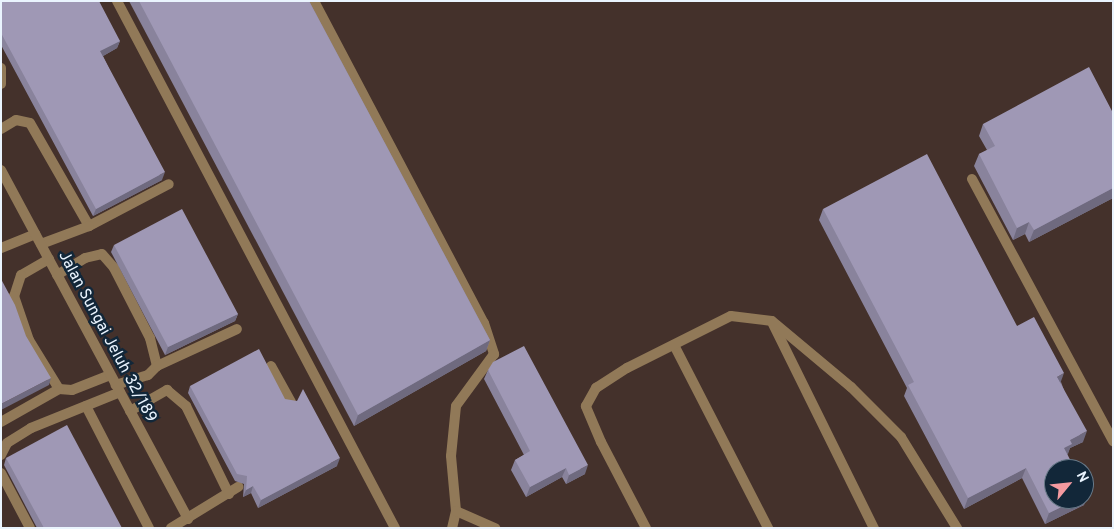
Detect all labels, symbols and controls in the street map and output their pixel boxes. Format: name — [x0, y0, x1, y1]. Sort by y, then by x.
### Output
street label: Jalan Sungai Jeluh 32/189 — [54, 248, 160, 426]
north arrow — [1044, 459, 1094, 509]
text: N — [1072, 469, 1092, 486]

